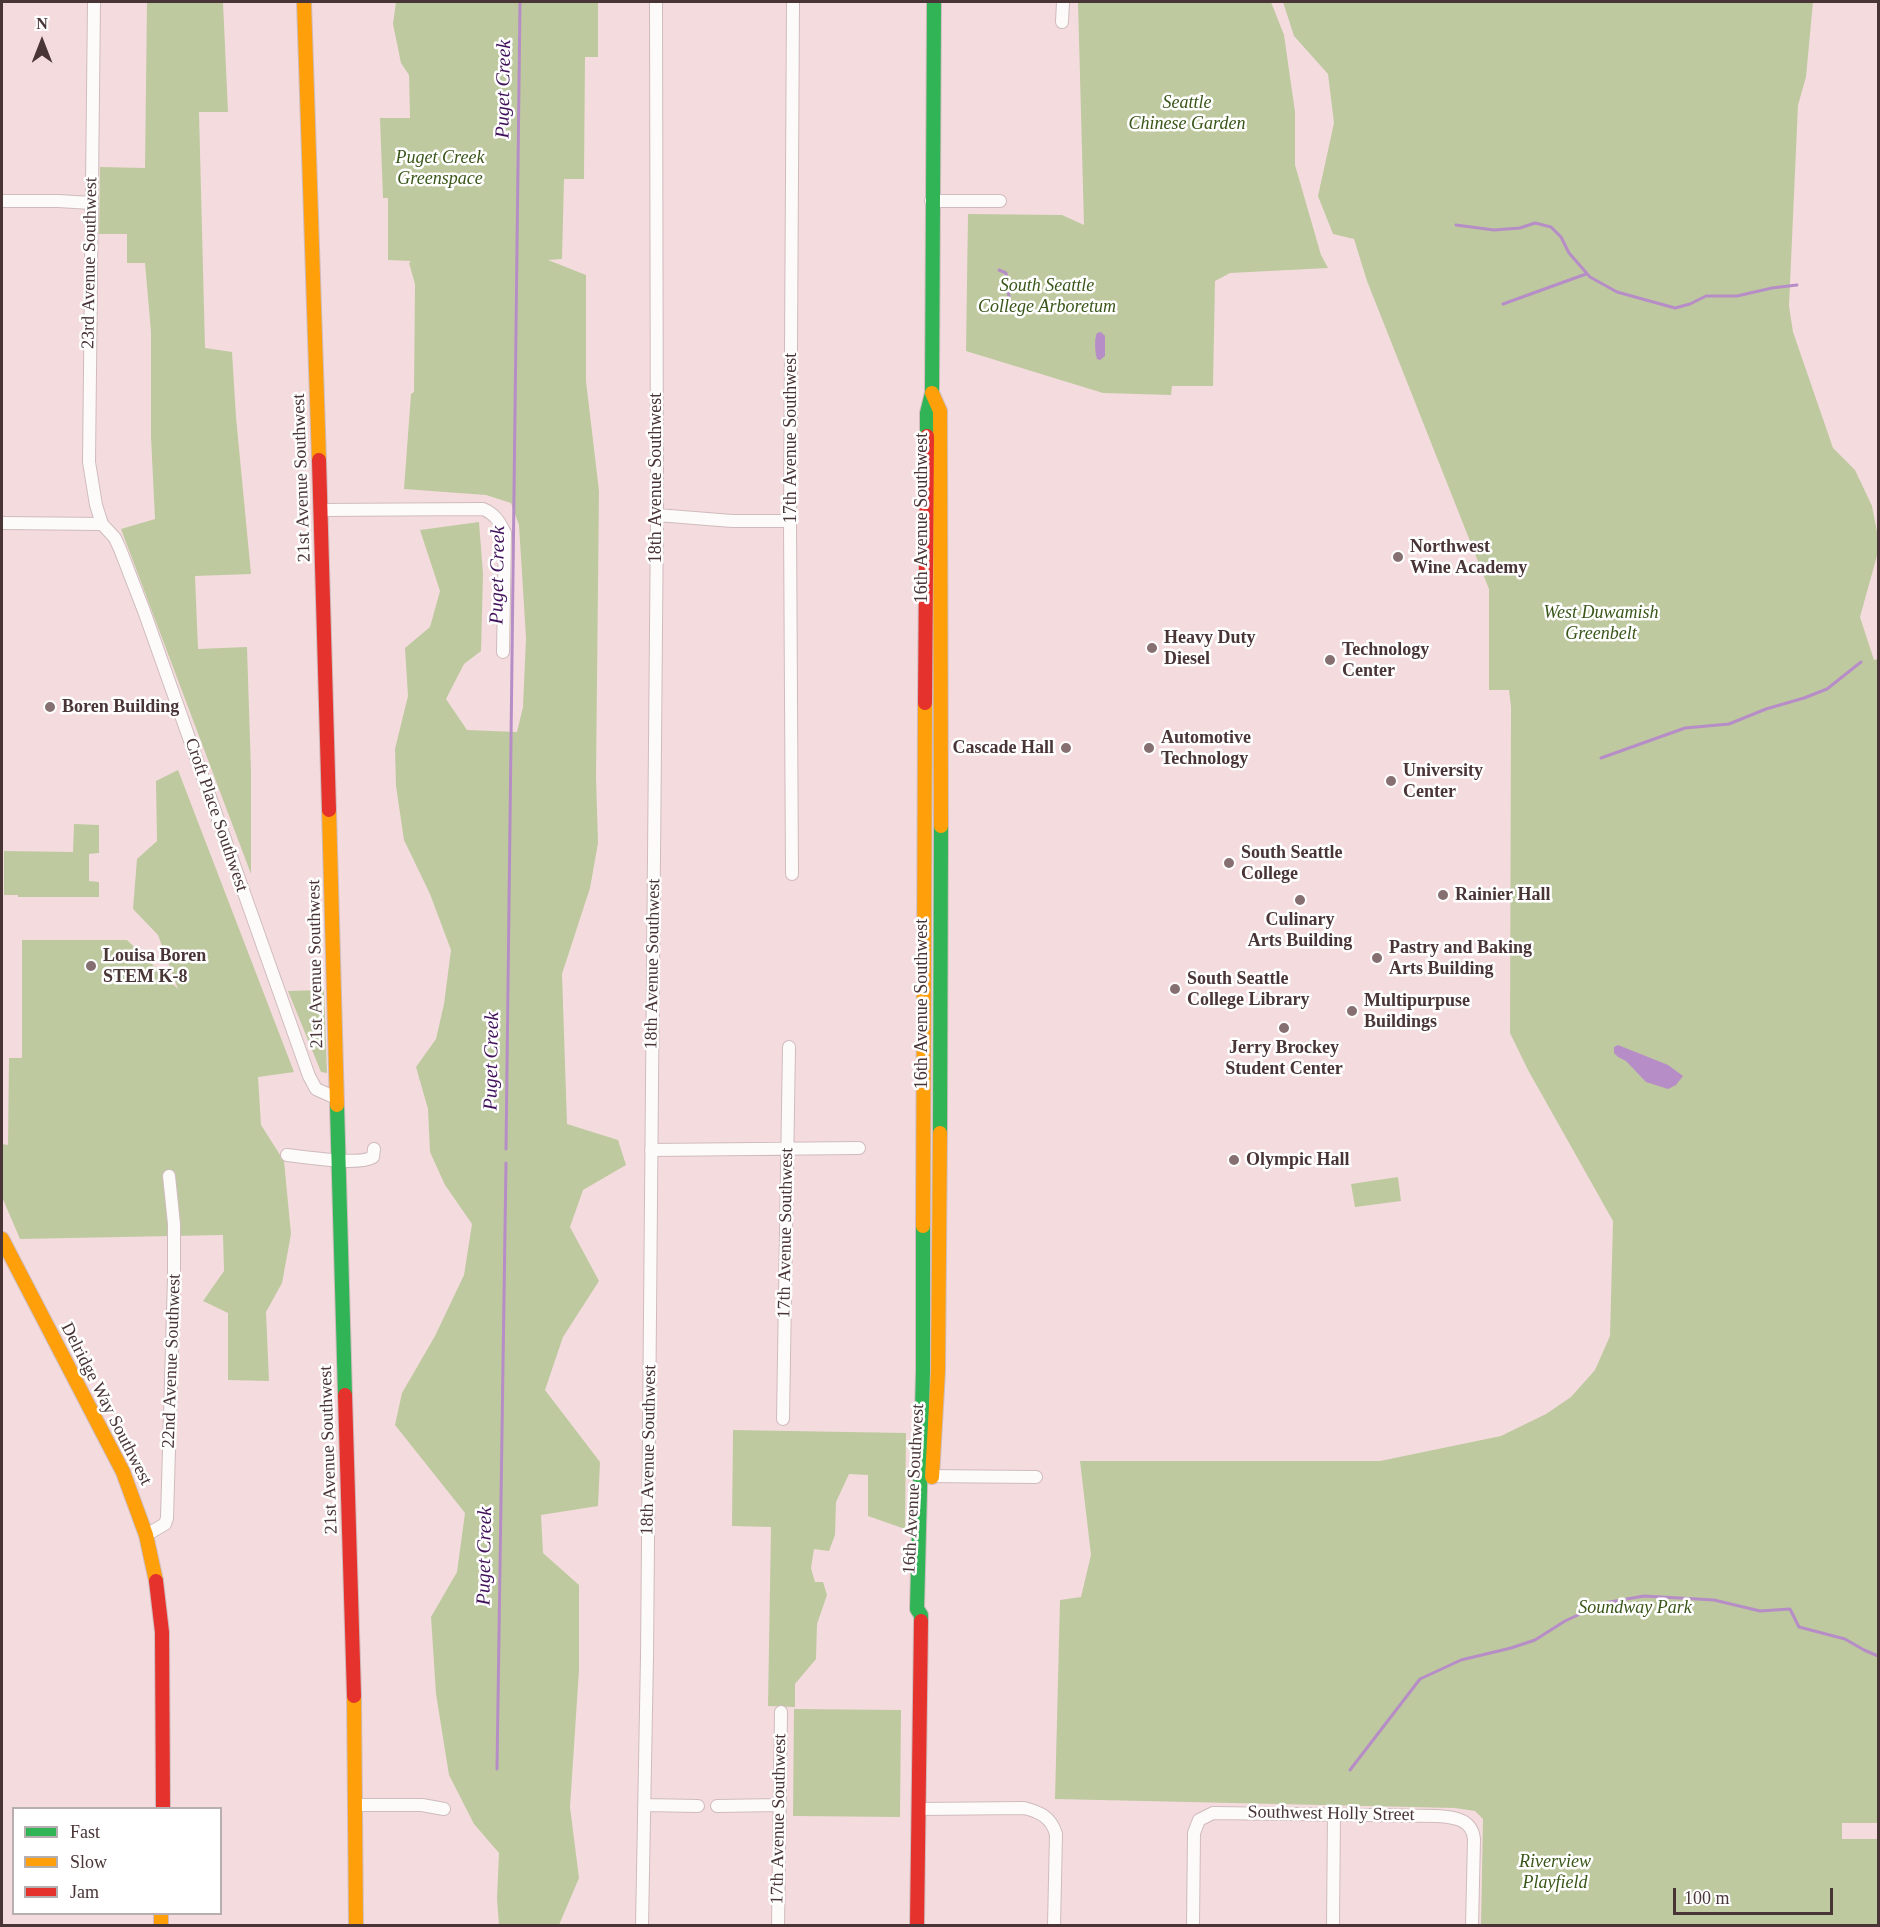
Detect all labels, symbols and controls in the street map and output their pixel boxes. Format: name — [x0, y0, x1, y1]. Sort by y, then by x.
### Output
north arrow — [12, 12, 72, 72]
text: N — [36, 15, 48, 32]
water label: Puget Creek — [491, 39, 517, 139]
park label: Seattle Chinese Garden — [1129, 92, 1245, 134]
park label: Puget Creek Greenspace — [396, 147, 484, 190]
street label: 23rd Avenue Southwest — [78, 177, 102, 349]
park label: South Seattle College Arboretum — [978, 275, 1116, 318]
street label: 17th Avenue Southwest — [780, 353, 802, 523]
street label: 21st Avenue Southwest — [288, 393, 316, 563]
street label: 18th Avenue Southwest — [645, 393, 667, 563]
street label: 16th Avenue Southwest — [911, 433, 933, 603]
water label: Puget Creek — [485, 525, 511, 625]
place label: Northwest Wine Academy — [1410, 536, 1527, 578]
marker: Northwest Wine Academy — [1391, 550, 1405, 564]
park label: West Duwamish Greenbelt — [1544, 602, 1658, 644]
place label: Heavy Duty Diesel — [1164, 627, 1255, 670]
place label: Technology Center — [1342, 639, 1429, 682]
marker: Heavy Duty Diesel — [1145, 641, 1159, 655]
marker: Technology Center — [1323, 653, 1337, 667]
place label: Boren Building — [62, 696, 179, 718]
marker: Boren Building — [43, 700, 57, 714]
place label: Automotive Technology — [1161, 727, 1251, 770]
street label: Croft Place Southwest — [180, 735, 252, 895]
place label: Cascade Hall — [953, 737, 1054, 759]
marker: Cascade Hall — [1059, 741, 1073, 755]
marker: Automotive Technology — [1142, 741, 1156, 755]
place label: University Center — [1403, 760, 1483, 802]
marker: University Center — [1384, 774, 1398, 788]
place label: South Seattle College — [1241, 842, 1343, 884]
marker: South Seattle College — [1222, 856, 1236, 870]
street label: 21st Avenue Southwest — [304, 879, 328, 1049]
street label: 18th Avenue Southwest — [641, 879, 665, 1049]
place label: Rainier Hall — [1455, 884, 1550, 906]
marker: Rainier Hall — [1436, 888, 1450, 902]
marker: Culinary Arts Building — [1293, 893, 1307, 907]
place label: Culinary Arts Building — [1248, 909, 1352, 952]
street label: 16th Avenue Southwest — [911, 919, 933, 1089]
place label: Pastry and Baking Arts Building — [1389, 937, 1532, 980]
place label: Louisa Boren STEM K-8 — [103, 945, 206, 988]
marker: Pastry and Baking Arts Building — [1370, 951, 1384, 965]
marker: Louisa Boren STEM K-8 — [84, 959, 98, 973]
place label: South Seattle College Library — [1187, 968, 1309, 1010]
marker: South Seattle College Library — [1168, 982, 1182, 996]
place label: Multipurpuse Buildings — [1364, 990, 1470, 1032]
marker: Multipurpuse Buildings — [1345, 1004, 1359, 1018]
water label: Puget Creek — [479, 1011, 505, 1111]
marker: Jerry Brockey Student Center — [1277, 1021, 1291, 1035]
place label: Jerry Brockey Student Center — [1225, 1037, 1343, 1080]
street label: 17th Avenue Southwest — [774, 1148, 798, 1318]
place label: Olympic Hall — [1246, 1149, 1350, 1171]
marker: Olympic Hall — [1227, 1153, 1241, 1167]
street label: 22nd Avenue Southwest — [158, 1273, 186, 1449]
street label: Delridge Way Southwest — [56, 1319, 156, 1489]
street label: 21st Avenue Southwest — [315, 1365, 343, 1535]
street label: 18th Avenue Southwest — [637, 1365, 661, 1535]
street label: 16th Avenue Southwest — [899, 1403, 929, 1575]
water label: Puget Creek — [472, 1506, 498, 1606]
park label: Soundway Park — [1578, 1597, 1692, 1619]
street label: 17th Avenue Southwest — [767, 1734, 791, 1904]
street label: Southwest Holly Street — [1247, 1802, 1415, 1826]
legend — [12, 1807, 222, 1915]
text: Fast — [70, 1822, 100, 1842]
park label: Riverview Playfield — [1519, 1851, 1591, 1894]
text: Slow — [70, 1852, 107, 1872]
scale bar — [1676, 1876, 1836, 1914]
text: Jam — [70, 1882, 99, 1902]
text: 100 m — [1684, 1888, 1730, 1908]

